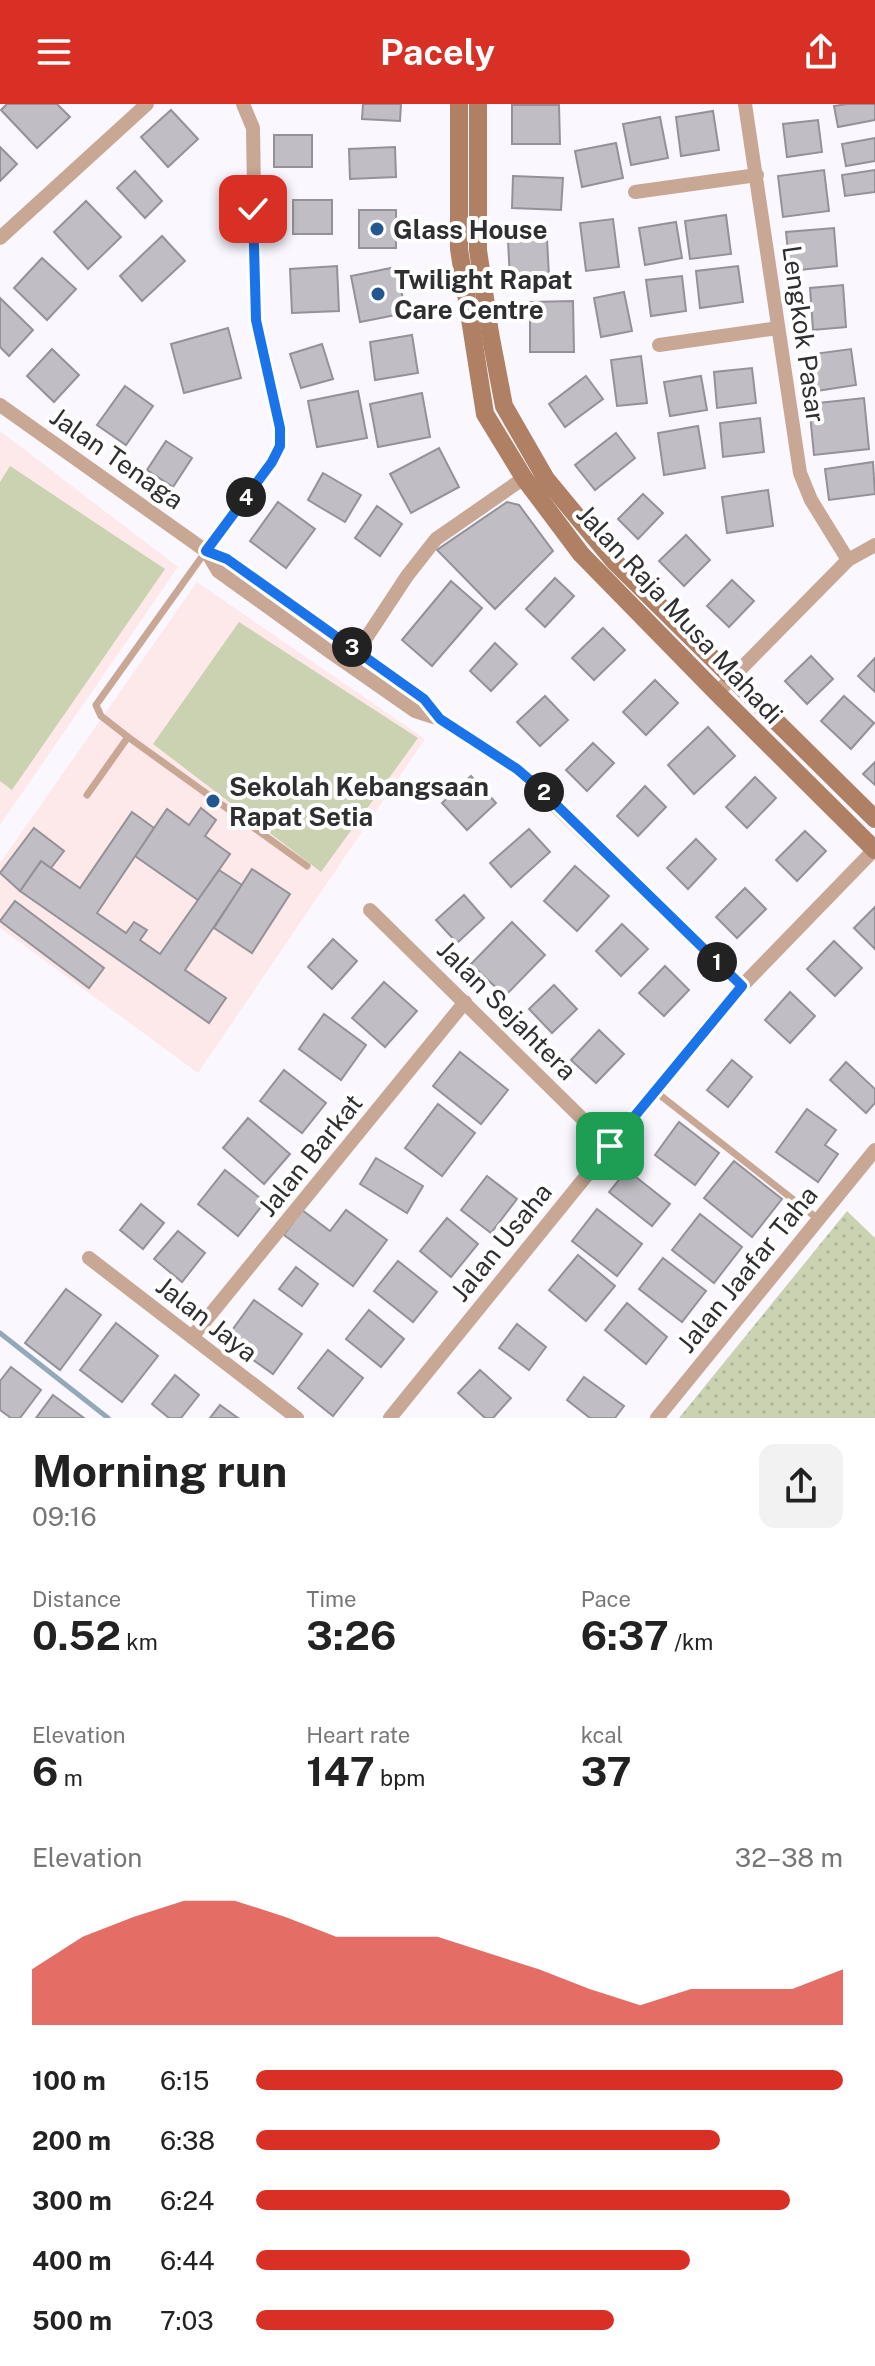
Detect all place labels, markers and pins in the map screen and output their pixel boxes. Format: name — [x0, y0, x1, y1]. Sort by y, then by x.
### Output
pin — [219, 175, 287, 243]
place label: Glass House — [393, 214, 547, 245]
marker: Glass House — [368, 220, 386, 238]
place label: Twilight Rapat Care Centre — [394, 264, 573, 325]
marker: Twilight Rapat Care Centre — [369, 285, 387, 303]
pin: 4 — [226, 477, 266, 517]
pin: 3 — [332, 627, 372, 667]
place label: Sekolah Kebangsaan Rapat Setia — [229, 771, 489, 832]
pin: 2 — [524, 772, 564, 812]
marker: Sekolah Kebangsaan Rapat Setia — [204, 792, 222, 810]
pin: 1 — [697, 942, 737, 982]
pin — [576, 1112, 644, 1180]

